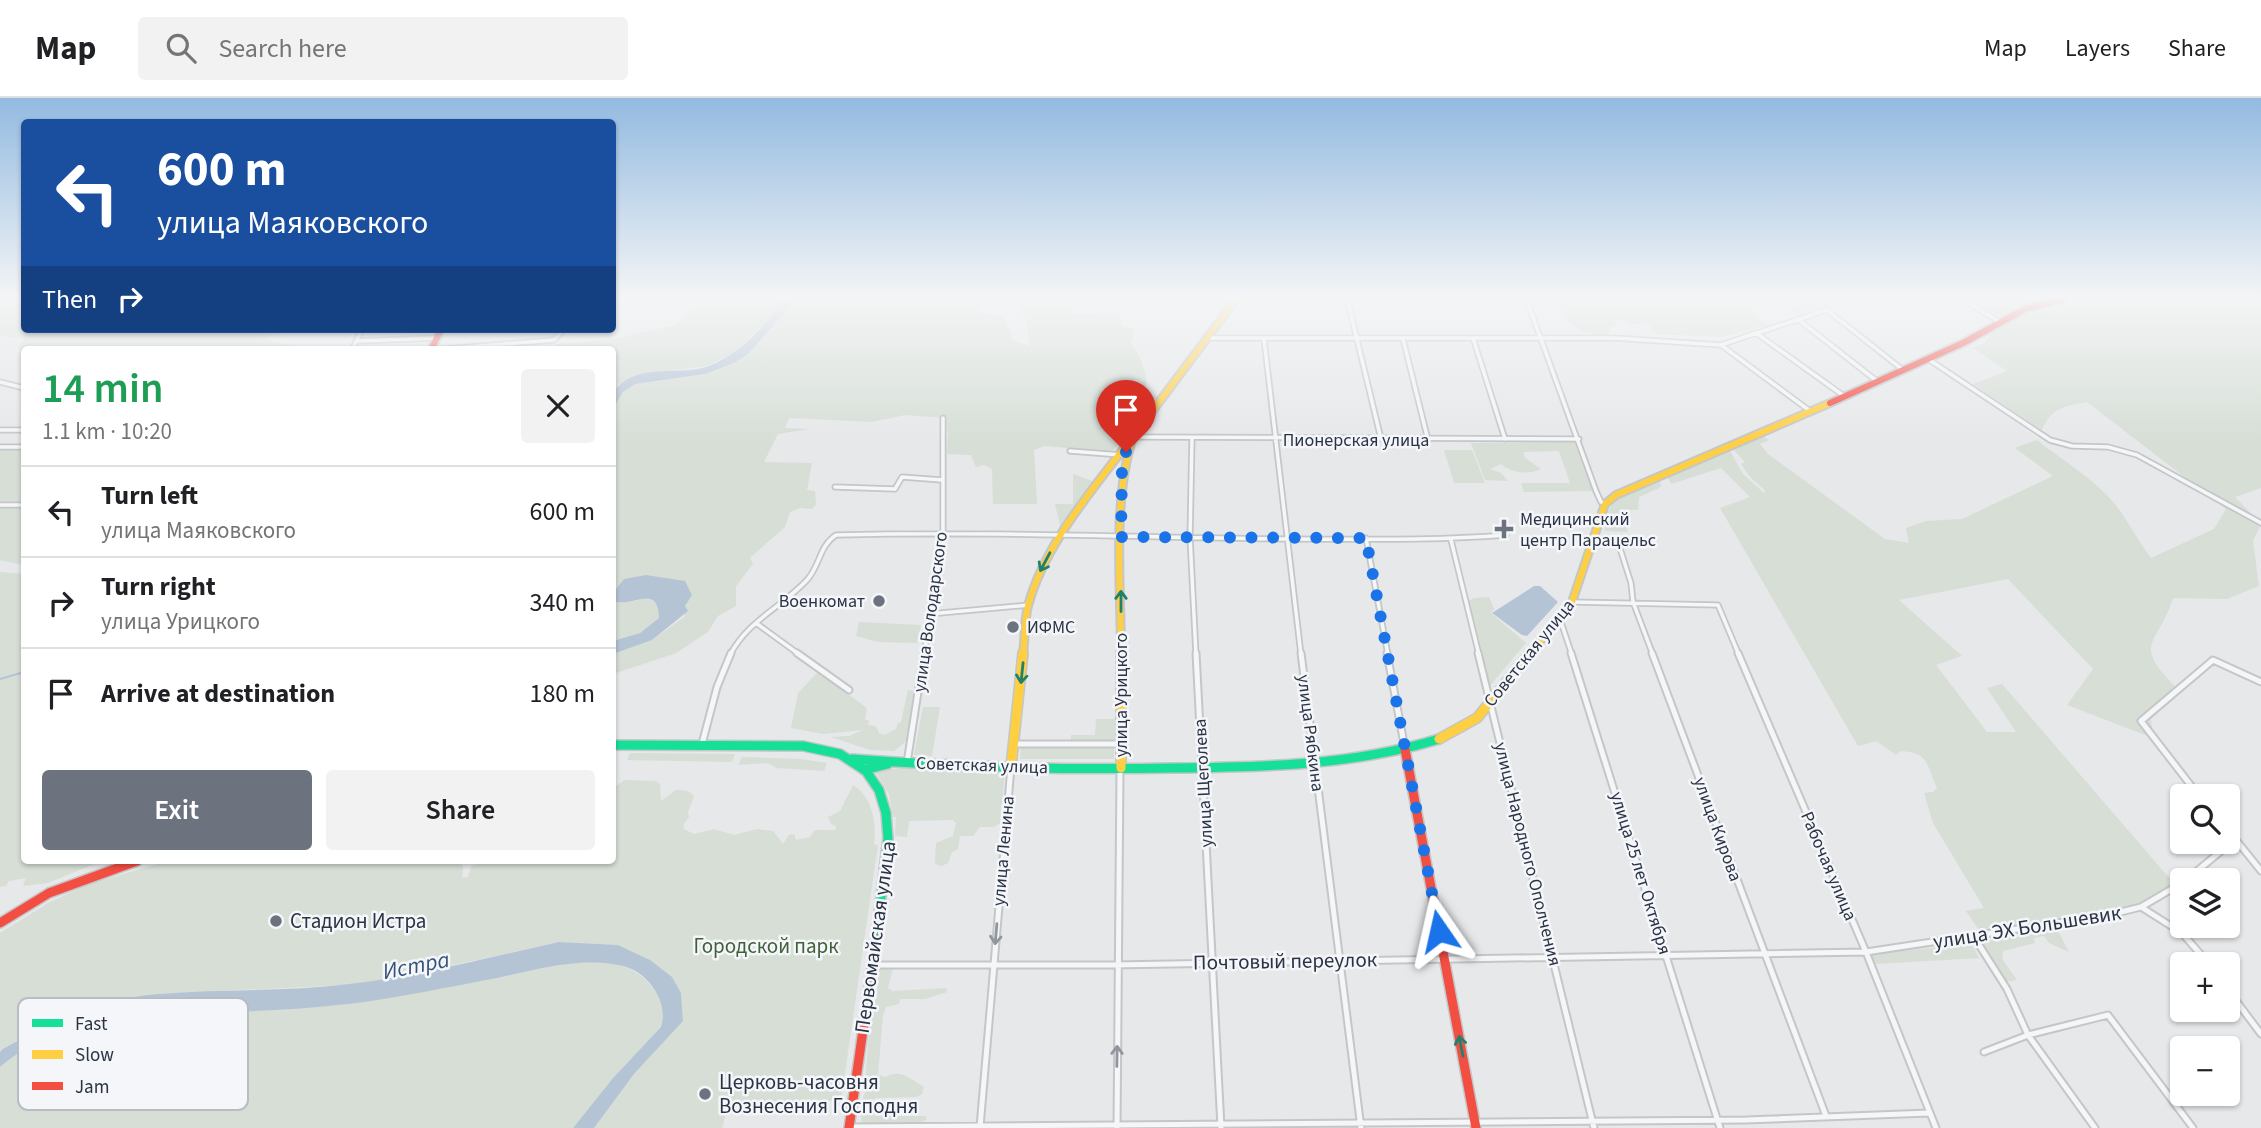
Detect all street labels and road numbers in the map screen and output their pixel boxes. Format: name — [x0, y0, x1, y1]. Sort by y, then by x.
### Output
street label: Пионерская улица — [1283, 428, 1429, 453]
street label: улица Володарского — [907, 530, 954, 694]
street label: Советская улица — [1478, 594, 1581, 712]
street label: улица Урицкого — [1109, 633, 1134, 757]
street label: улица Рябкина — [1291, 673, 1330, 793]
street label: улица Щеголева — [1188, 718, 1219, 848]
street label: улица Народного Ополчения — [1488, 740, 1567, 969]
street label: Советская улица — [916, 751, 1048, 780]
street label: улица Кирова — [1687, 774, 1748, 885]
street label: улица 25 лет Октября — [1604, 789, 1677, 958]
street label: улица Ленина — [986, 795, 1021, 907]
street label: Рабочая улица — [1794, 808, 1863, 925]
street label: Первомайская улица — [847, 839, 903, 1035]
street label: улица ЭХ Большевик — [1931, 897, 2124, 957]
street label: Почтовый переулок — [1193, 944, 1378, 978]

